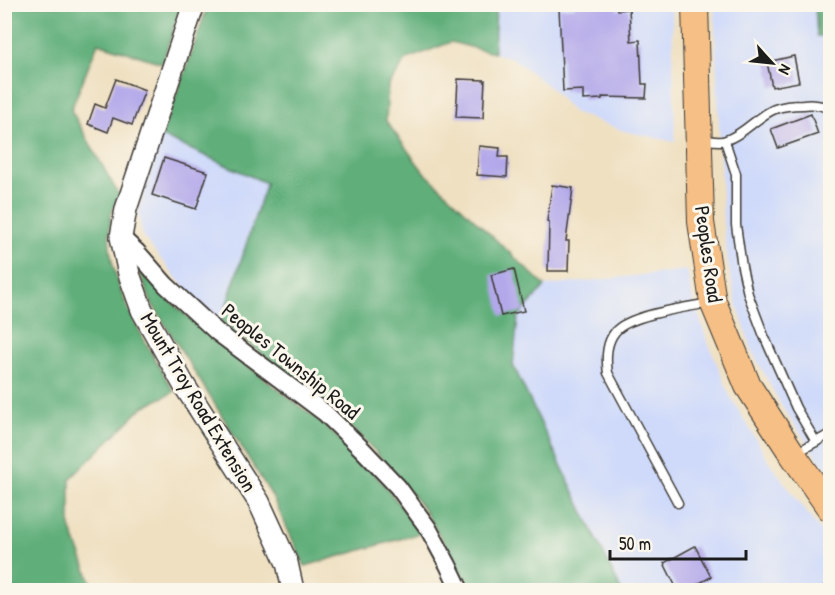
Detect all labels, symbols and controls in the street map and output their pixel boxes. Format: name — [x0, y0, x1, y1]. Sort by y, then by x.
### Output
north arrow — [742, 33, 802, 93]
text: N — [773, 61, 797, 79]
street label: Peoples Road — [688, 204, 730, 304]
street label: Peoples Township Road — [216, 296, 366, 426]
street label: Mount Troy Road Extension — [134, 307, 264, 497]
scale bar — [610, 523, 746, 561]
text: 50 m — [619, 531, 651, 556]

